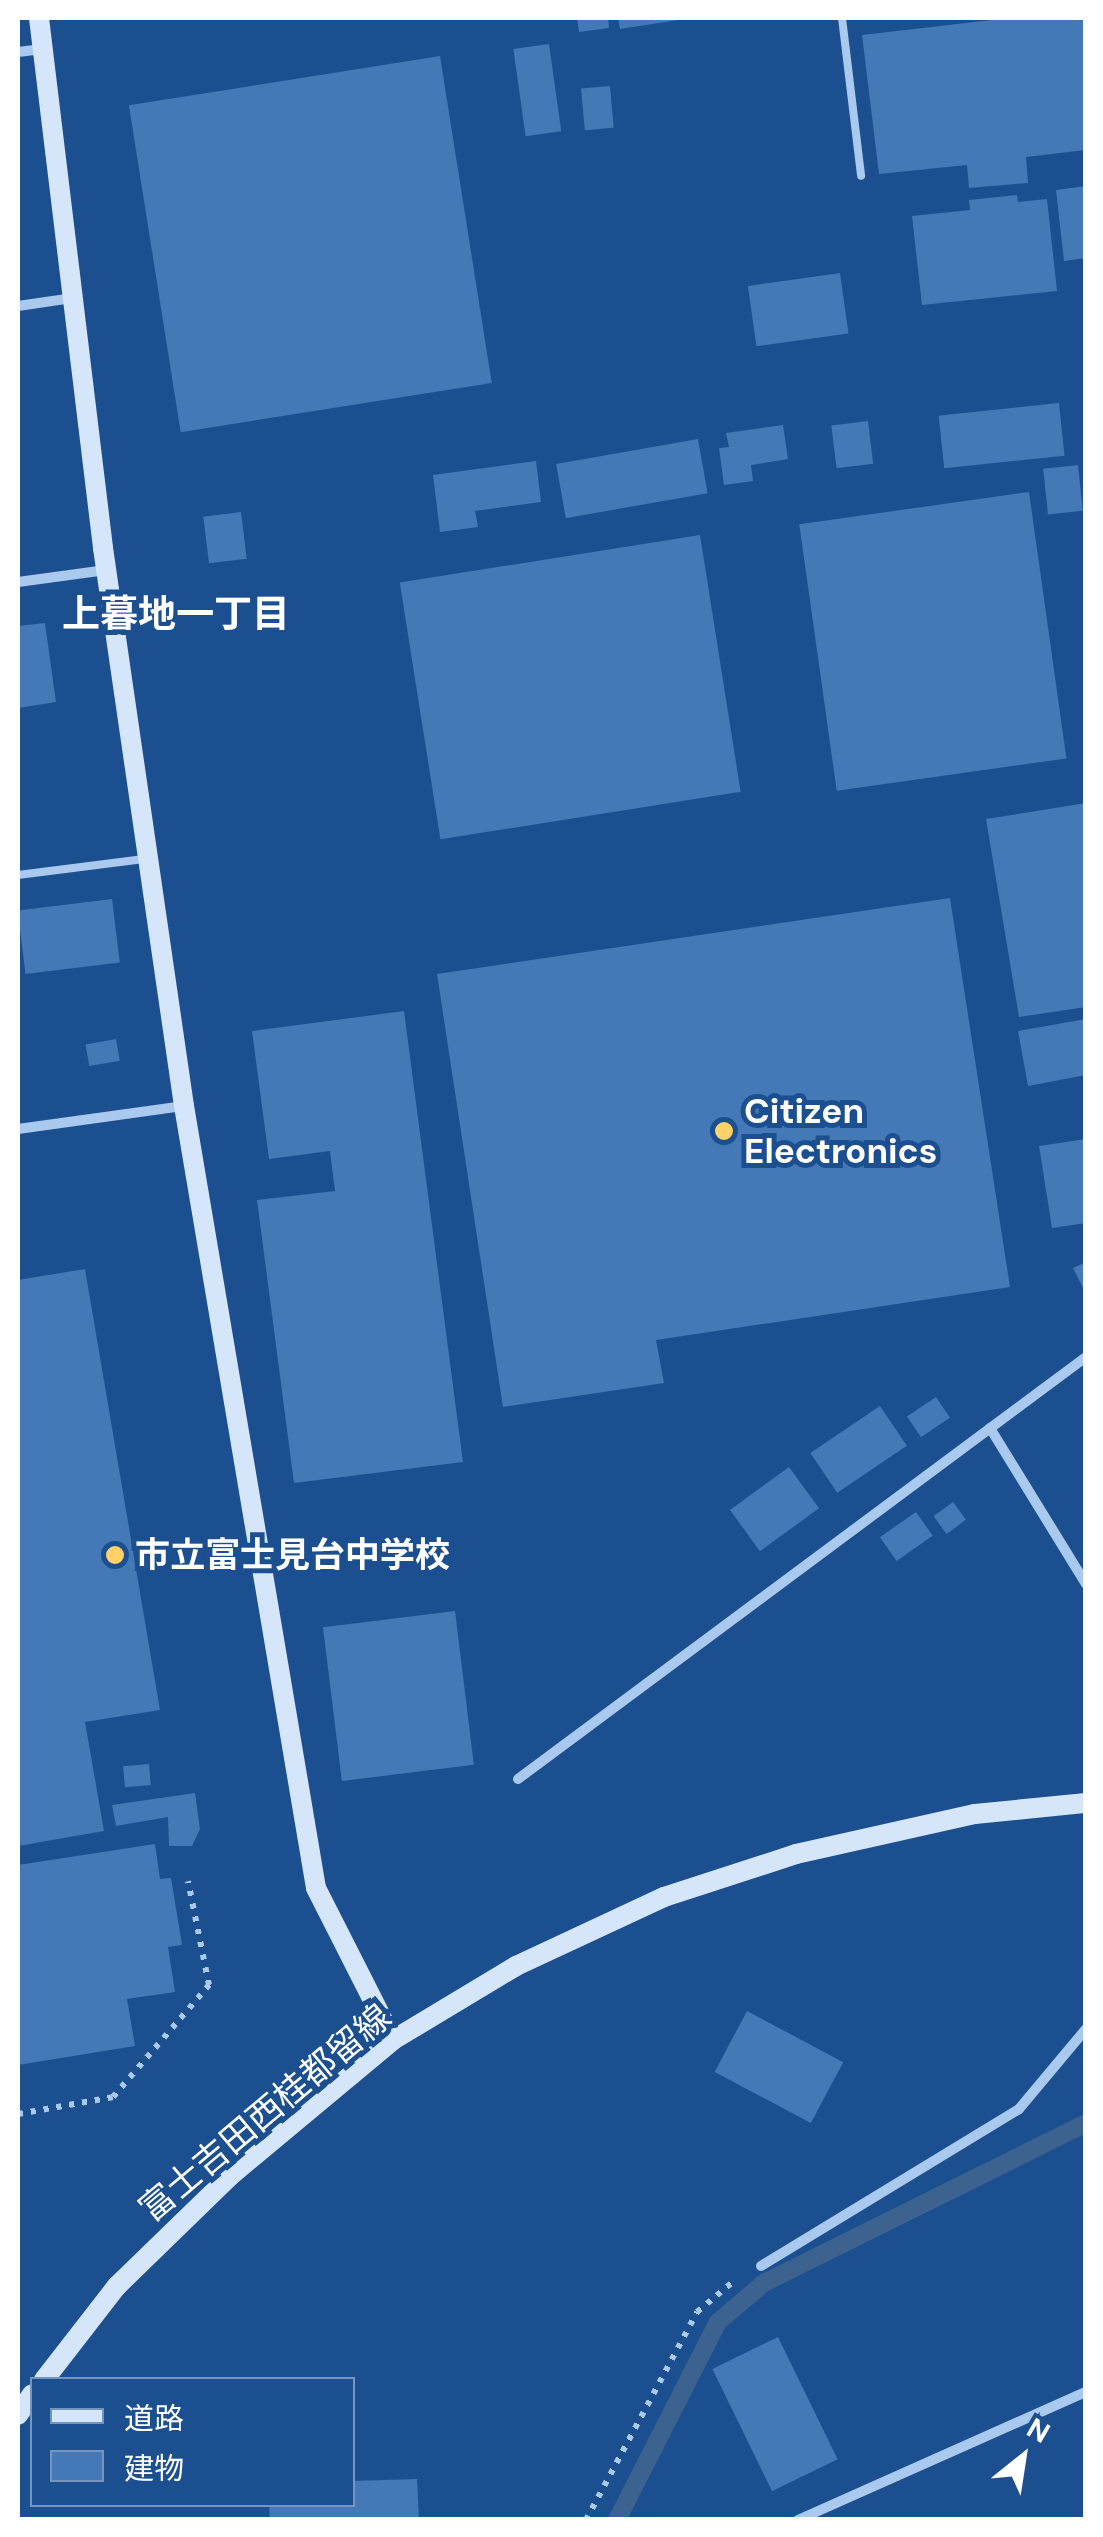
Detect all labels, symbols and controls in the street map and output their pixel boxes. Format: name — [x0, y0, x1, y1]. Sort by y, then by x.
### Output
district label: 上暮地一丁目 — [62, 592, 290, 638]
place label: Citizen Electronics — [744, 1090, 937, 1172]
marker: Citizen Electronics — [713, 1120, 735, 1142]
place label: 市立富士見台中学校 — [135, 1534, 450, 1576]
marker: 市立富士見台中学校 — [104, 1544, 126, 1566]
street label: 富士吉田西桂都留線 — [131, 1996, 399, 2230]
legend — [30, 2377, 355, 2507]
text: 道路 — [124, 2399, 184, 2438]
north arrow — [973, 2407, 1073, 2507]
text: N — [1020, 2409, 1056, 2452]
text: 建物 — [124, 2449, 184, 2488]

